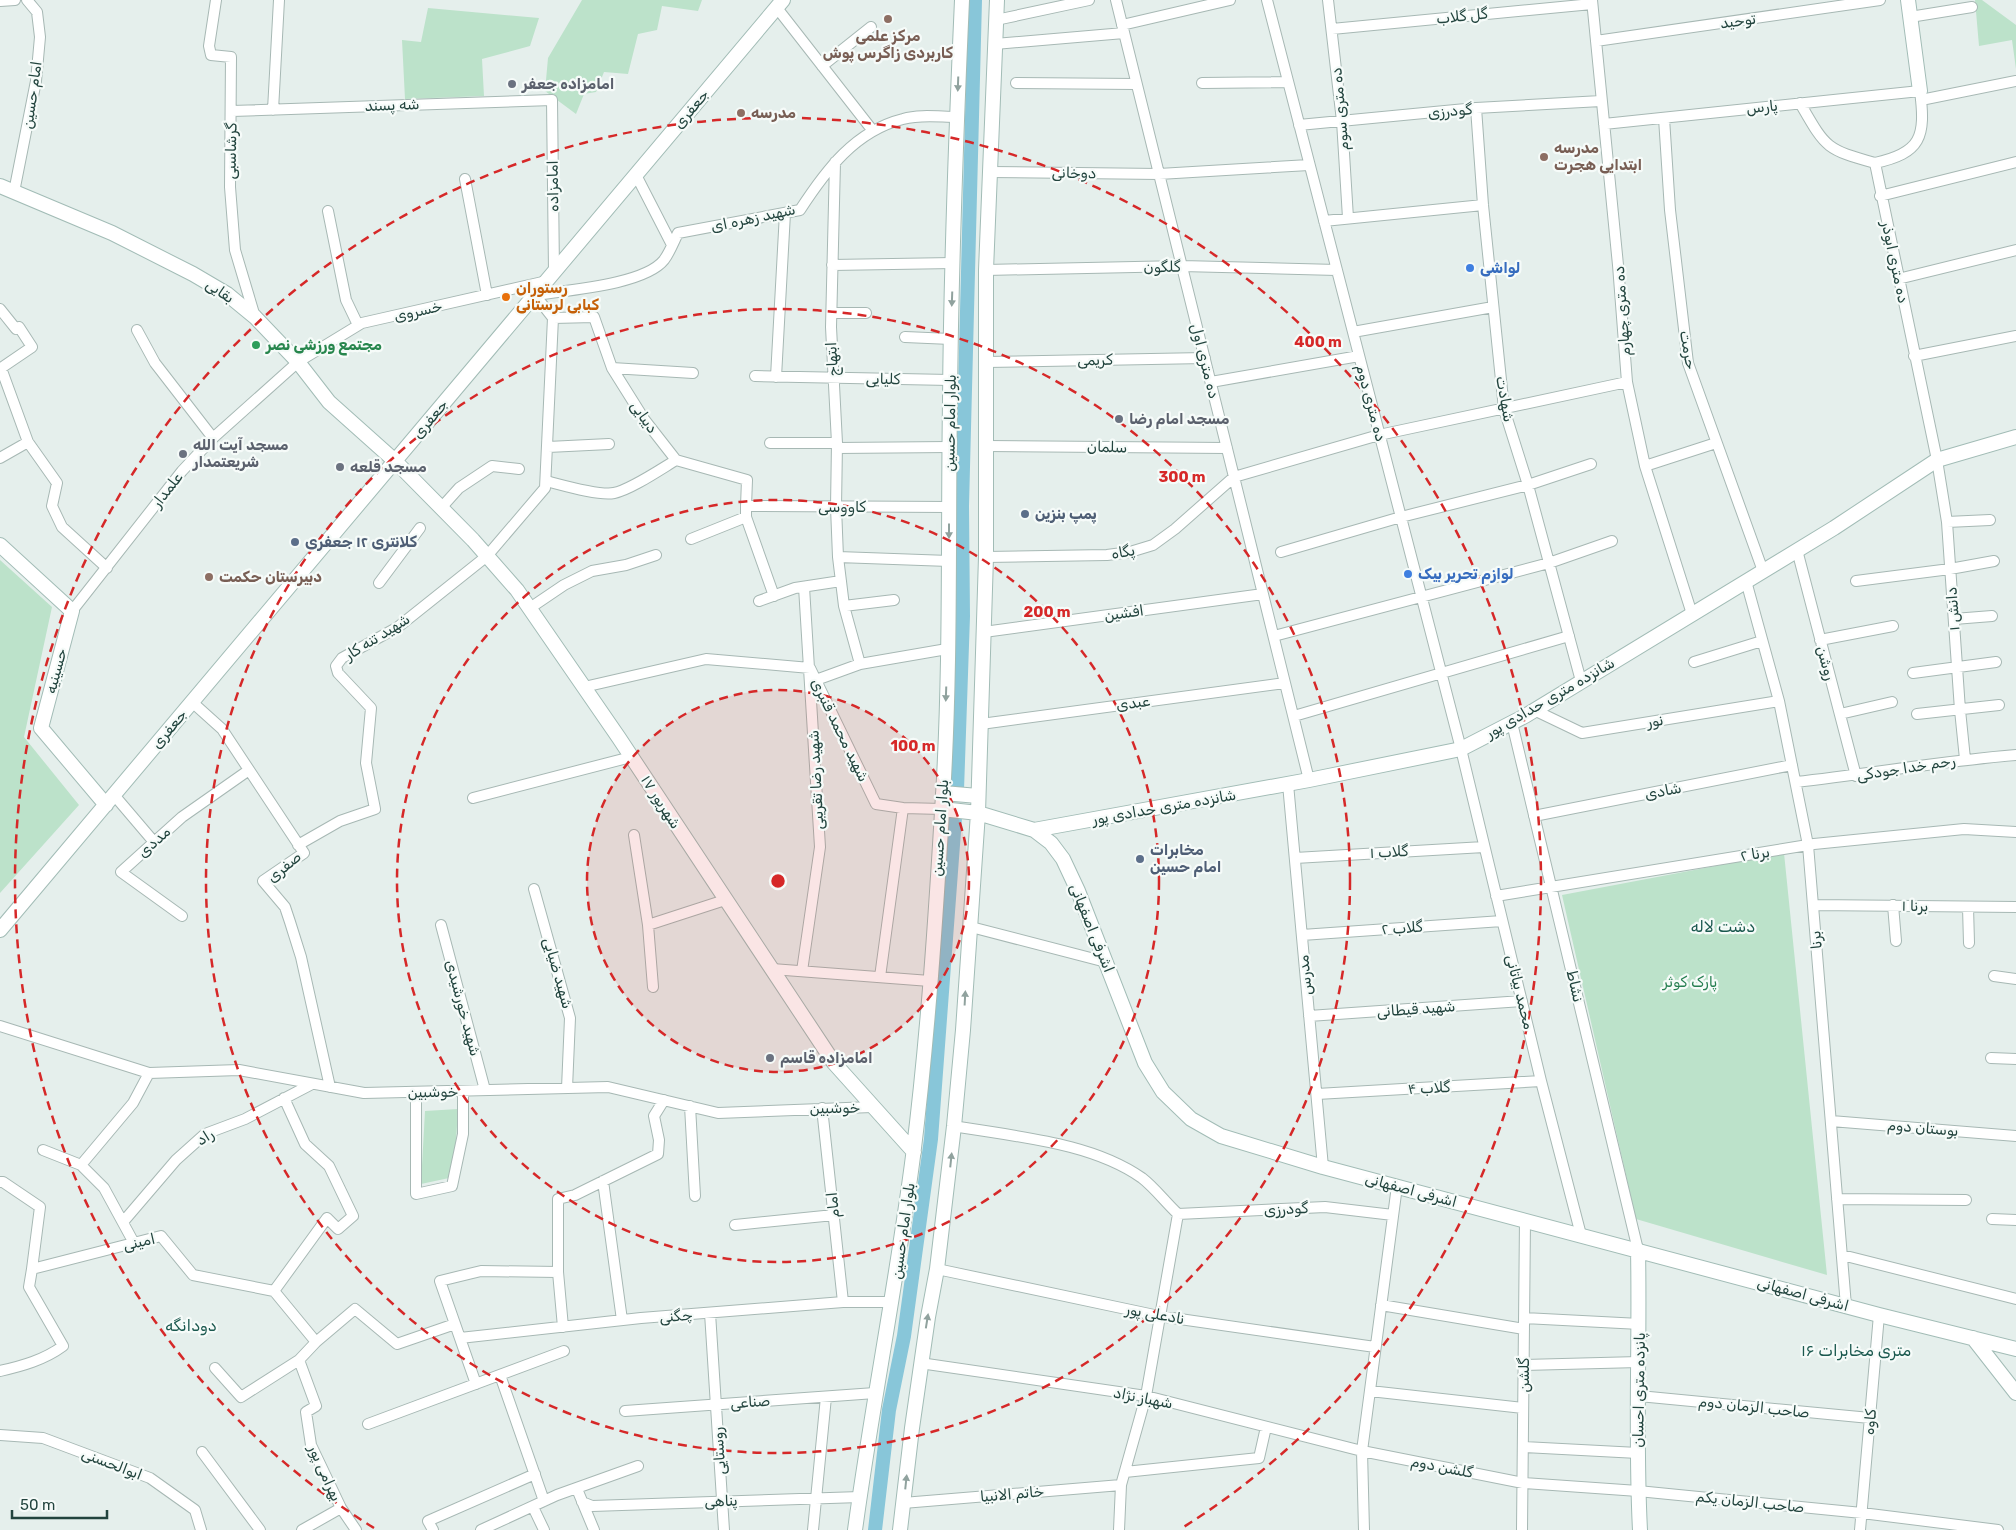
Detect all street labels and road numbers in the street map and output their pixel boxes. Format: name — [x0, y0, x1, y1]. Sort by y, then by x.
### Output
street label: گل گلاب — [1435, 4, 1489, 28]
street label: توحید — [1719, 10, 1757, 32]
street label: امام حسین — [18, 60, 47, 130]
street label: ده متری سوم — [1327, 67, 1354, 151]
street label: جعفری — [669, 86, 713, 132]
street label: شه پسند — [364, 95, 420, 116]
street label: پارس — [1745, 96, 1779, 119]
street label: گودرزی — [1427, 100, 1473, 122]
street label: گرشاسبی — [222, 122, 240, 180]
street label: امامزاده — [544, 160, 562, 212]
street label: دوخانی — [1052, 164, 1096, 183]
street label: شهید زهره ای — [709, 200, 797, 236]
street label: ده متری ابوذر — [1877, 218, 1912, 305]
street label: گلگون — [1143, 258, 1181, 276]
street label: ده متری چهارم — [1610, 265, 1635, 357]
street label: بقایی — [202, 275, 238, 307]
street label: خسروی — [392, 297, 444, 326]
street label: ده متری اول — [1186, 322, 1223, 401]
street label: حرمت — [1676, 329, 1700, 371]
street label: ابتهاج — [822, 341, 844, 377]
street label: کریمی — [1077, 351, 1113, 369]
street label: ده متری دوم — [1351, 363, 1390, 444]
street label: کلیایی — [865, 370, 901, 388]
street label: بلوار امام حسین — [940, 374, 961, 472]
street label: شهادت — [1492, 375, 1518, 423]
street label: جعفری — [408, 396, 452, 442]
street label: دیبایی — [626, 397, 662, 437]
street label: سلمان — [1087, 438, 1127, 456]
street label: علمدار — [147, 469, 186, 512]
street label: کاووسی — [818, 498, 866, 517]
street label: پگاه — [1110, 541, 1136, 564]
street label: دانش ۱ — [1942, 586, 1964, 632]
street label: افشین — [1103, 601, 1145, 625]
street label: شهید تنه کار — [340, 610, 413, 665]
street label: روشن — [1812, 644, 1839, 683]
street label: حسینیه — [41, 646, 71, 696]
street label: شانزده متری حدادی پور — [1481, 654, 1618, 744]
street label: شهید محمد قنبری — [807, 675, 873, 785]
street label: عبدی — [1115, 692, 1151, 714]
street label: جعفری — [147, 706, 191, 752]
street label: نور — [1644, 711, 1665, 731]
street label: شهید رضا تقریبی — [804, 730, 828, 830]
street label: رحم خدا جودکی — [1855, 751, 1957, 786]
street label: ۱۷ شهریور — [637, 772, 685, 832]
street label: بلوار امام حسین — [928, 779, 953, 877]
street label: شادی — [1643, 779, 1683, 803]
street label: شانزده متری حدادی پور — [1090, 785, 1238, 830]
street label: مددی — [134, 823, 174, 861]
street label: گلاب ۱ — [1369, 842, 1409, 862]
street label: برنا ۲ — [1739, 843, 1771, 865]
street label: صفری — [263, 848, 305, 886]
street label: اشرفی اصفهانی — [1066, 881, 1118, 975]
street label: برنا ۱ — [1901, 897, 1929, 915]
street label: گلاب ۲ — [1381, 918, 1423, 938]
street label: برنا — [1806, 930, 1826, 950]
street label: شهید ضیایی — [539, 935, 577, 1011]
street label: محمد بیاتانی — [1502, 953, 1538, 1031]
street label: مدرس — [1294, 954, 1316, 996]
street label: شهید خورشیدی — [442, 958, 484, 1058]
street label: نشاط — [1563, 968, 1587, 1004]
street label: شهید قیطانی — [1376, 997, 1456, 1021]
street label: گلاب ۴ — [1407, 1078, 1451, 1098]
street label: خوشبین — [408, 1083, 458, 1101]
street label: خوشبین — [810, 1099, 860, 1117]
street label: بوستان دوم — [1887, 1116, 1959, 1141]
street label: راد — [193, 1125, 217, 1149]
street label: اشرفی اصفهانی — [1363, 1169, 1459, 1211]
street label: بلوار امام حسین — [887, 1182, 920, 1281]
street label: امام — [823, 1191, 844, 1219]
street label: گودرزی — [1263, 1199, 1309, 1219]
street label: امینی — [121, 1230, 157, 1254]
street label: اشرفی اصفهانی — [1755, 1273, 1851, 1315]
street label: نادعلی پور — [1123, 1300, 1186, 1329]
street label: چگنی — [659, 1306, 693, 1326]
street label: پانزده متری احسان — [1629, 1332, 1650, 1448]
street label: گلشن — [1515, 1357, 1533, 1392]
street label: شهباز نژاد — [1112, 1383, 1174, 1413]
street label: صناعی — [729, 1392, 771, 1412]
street label: صاحب الزمان دوم — [1698, 1392, 1810, 1423]
street label: کاوه — [1860, 1408, 1881, 1436]
street label: روستایی — [708, 1426, 731, 1475]
street label: بهرامی پور — [303, 1441, 345, 1505]
street label: ابوالحسنی — [79, 1444, 145, 1484]
street label: گلشن دوم — [1409, 1452, 1475, 1483]
street label: خاتم الانبیا — [979, 1482, 1045, 1507]
street label: صاحب الزمان یکم — [1695, 1487, 1805, 1518]
street label: پناهی — [704, 1491, 738, 1512]

